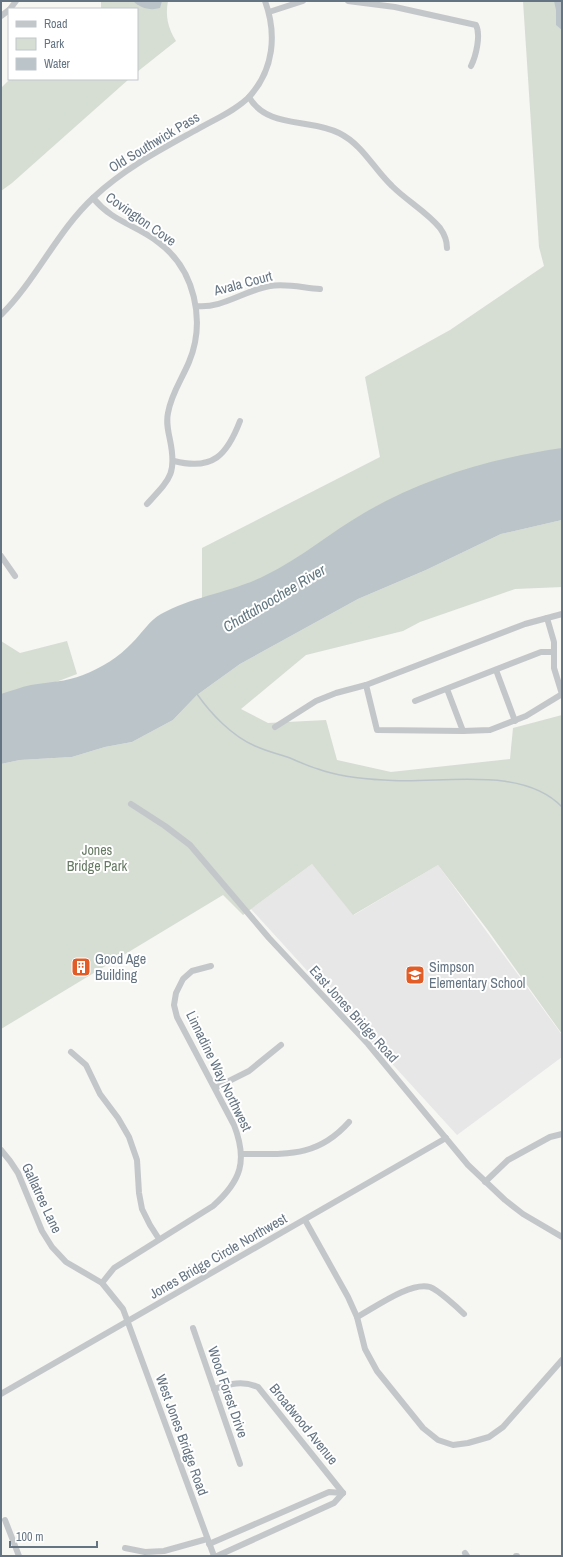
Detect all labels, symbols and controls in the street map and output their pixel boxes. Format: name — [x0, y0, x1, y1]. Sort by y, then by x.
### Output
legend — [8, 8, 138, 80]
text: Road — [44, 16, 68, 32]
text: Park — [44, 36, 64, 52]
text: Water — [44, 56, 71, 72]
street label: Old Southwick Pass — [105, 108, 203, 176]
street label: Covington Cove — [102, 188, 180, 250]
street label: Avala Court — [211, 267, 274, 300]
water label: Chattahoochee River — [219, 559, 330, 637]
park label: Jones Bridge Park — [67, 841, 128, 875]
place label: Good Age Building — [95, 950, 146, 984]
building icon: Good Age Building — [70, 956, 92, 978]
place label: Simpson Elementary School — [429, 958, 525, 992]
street label: East Jones Bridge Road — [306, 962, 402, 1066]
school or university icon: Simpson Elementary School — [404, 964, 426, 986]
street label: Linnadine Way Northwest — [182, 1008, 256, 1134]
street label: Gallatree Lane — [18, 1160, 66, 1236]
street label: Jones Bridge Circle Northwest — [146, 1209, 290, 1303]
street label: Wood Forest Drive — [204, 1344, 252, 1440]
street label: West Jones Bridge Road — [152, 1372, 212, 1498]
street label: Broadwood Avenue — [266, 1380, 342, 1468]
scale bar — [10, 1523, 97, 1549]
text: 100 m — [16, 1529, 43, 1545]

